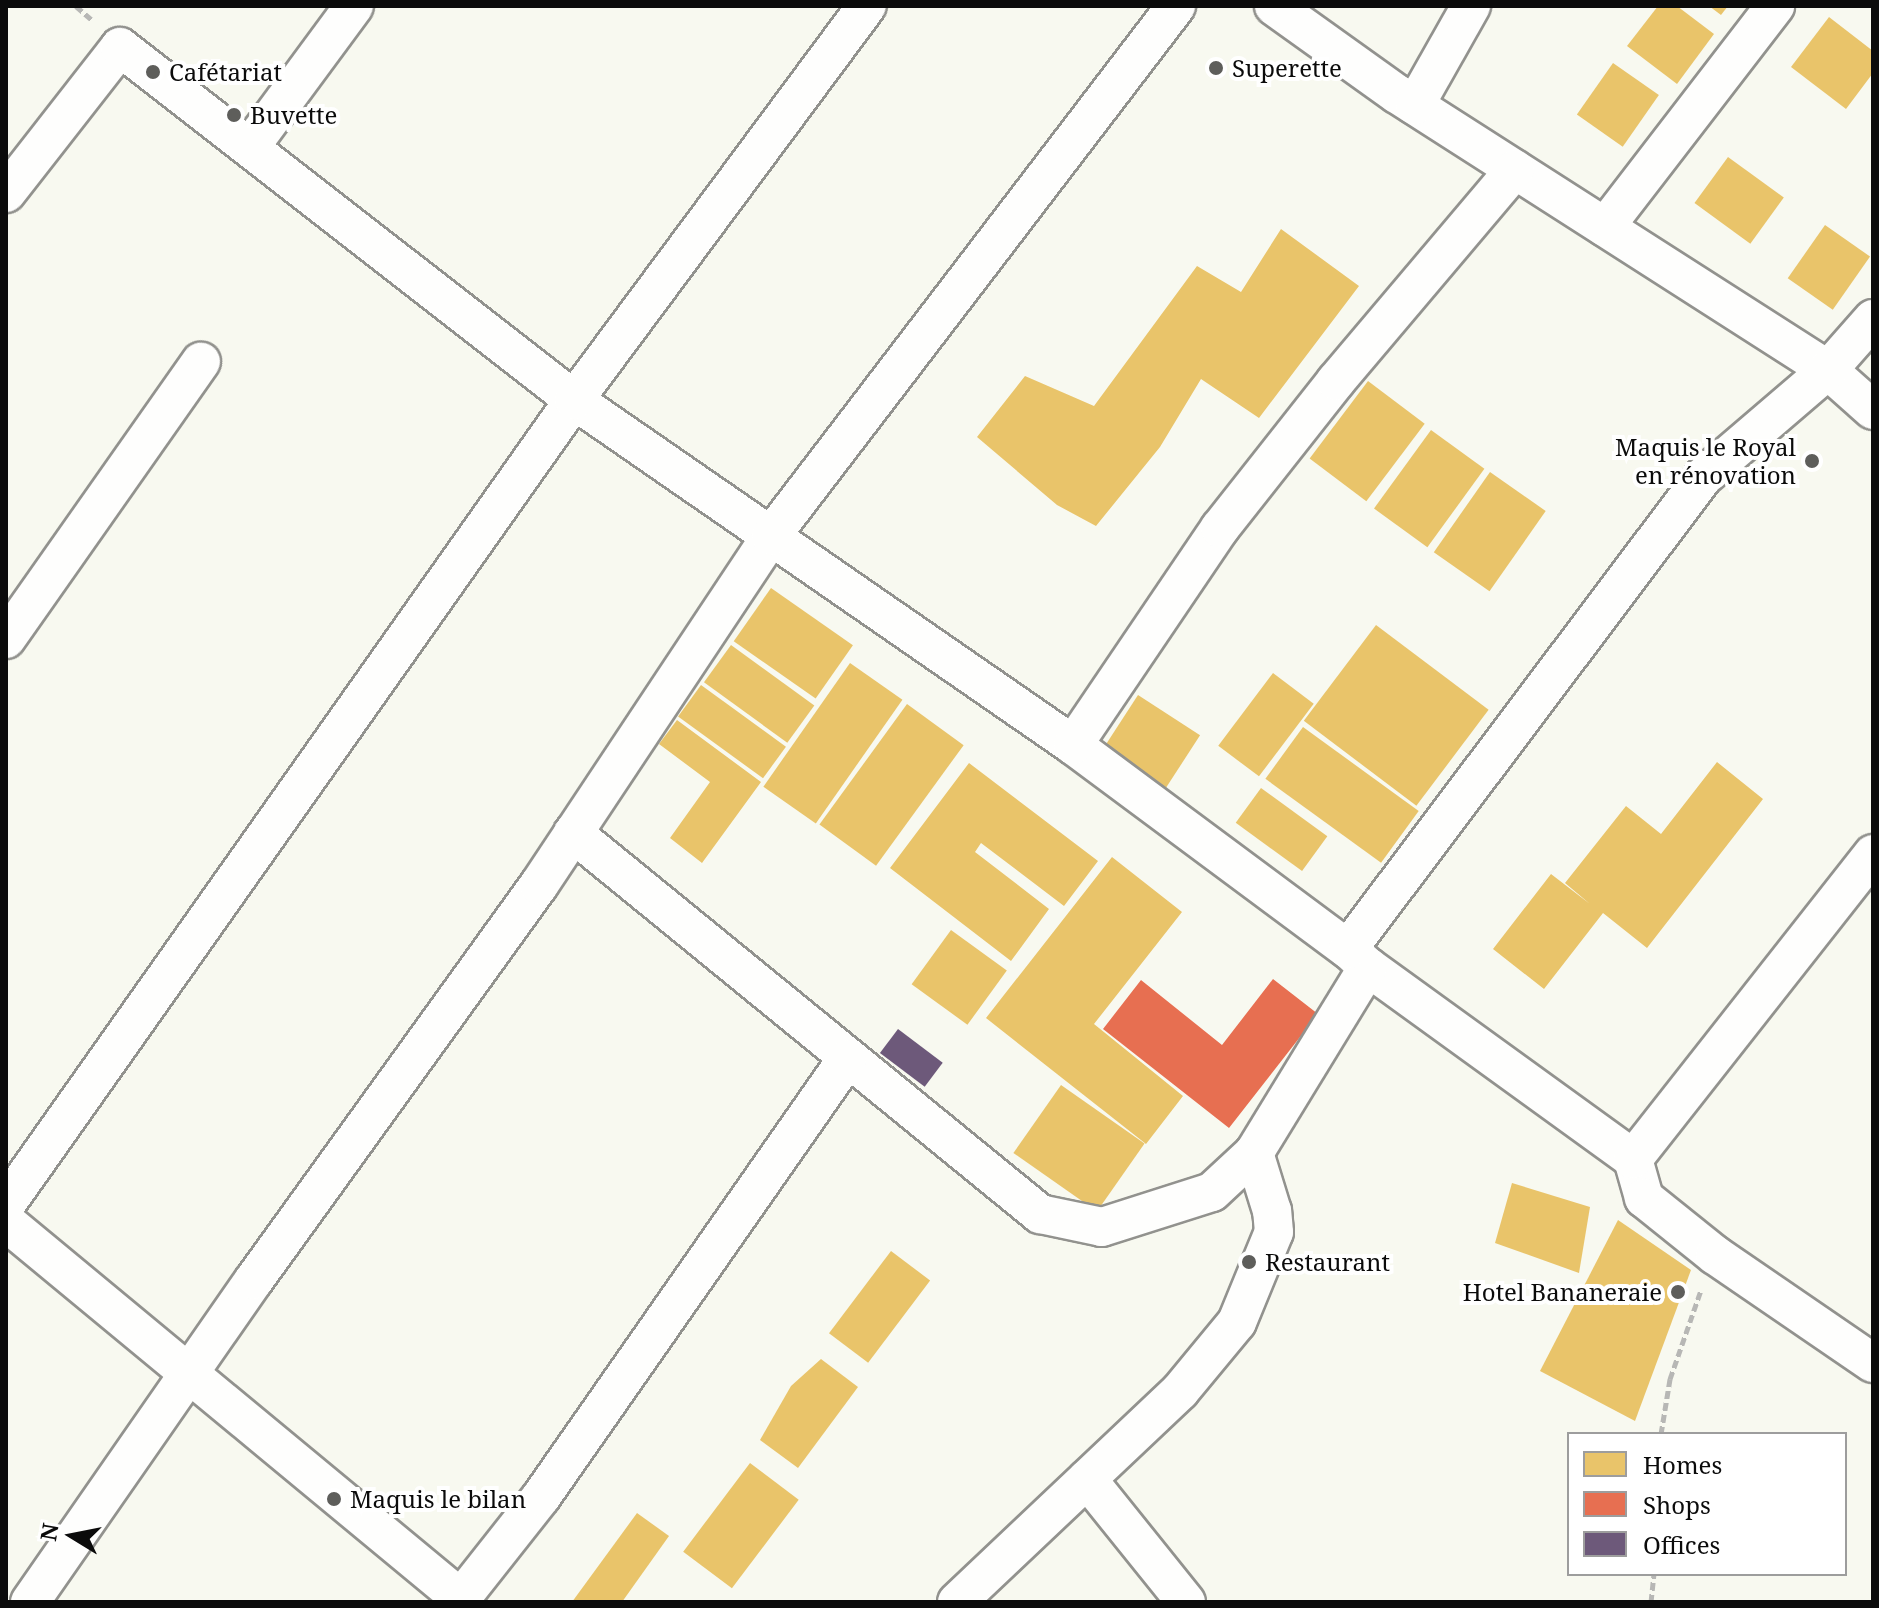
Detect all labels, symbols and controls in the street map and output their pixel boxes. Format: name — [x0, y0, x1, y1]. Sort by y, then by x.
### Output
place label: Superette — [1232, 54, 1342, 82]
place label: Cafétariat — [169, 58, 282, 86]
marker: Superette — [1207, 59, 1225, 77]
marker: Cafétariat — [144, 63, 162, 81]
place label: Buvette — [250, 101, 337, 129]
marker: Buvette — [225, 106, 243, 124]
place label: Maquis le Royal en rénovation — [1615, 433, 1796, 489]
marker: Maquis le Royal en rénovation — [1803, 452, 1821, 470]
place label: Restaurant — [1265, 1248, 1390, 1276]
marker: Restaurant — [1240, 1253, 1258, 1271]
place label: Hotel Bananeraie — [1463, 1278, 1662, 1306]
marker: Hotel Bananeraie — [1669, 1283, 1687, 1301]
legend — [1567, 1432, 1847, 1576]
text: Homes — [1643, 1448, 1722, 1481]
place label: Maquis le bilan — [350, 1485, 526, 1513]
text: Shops — [1643, 1488, 1711, 1521]
marker: Maquis le bilan — [325, 1490, 343, 1508]
north arrow — [32, 1496, 112, 1576]
text: N — [32, 1521, 65, 1543]
text: Offices — [1643, 1528, 1720, 1561]

